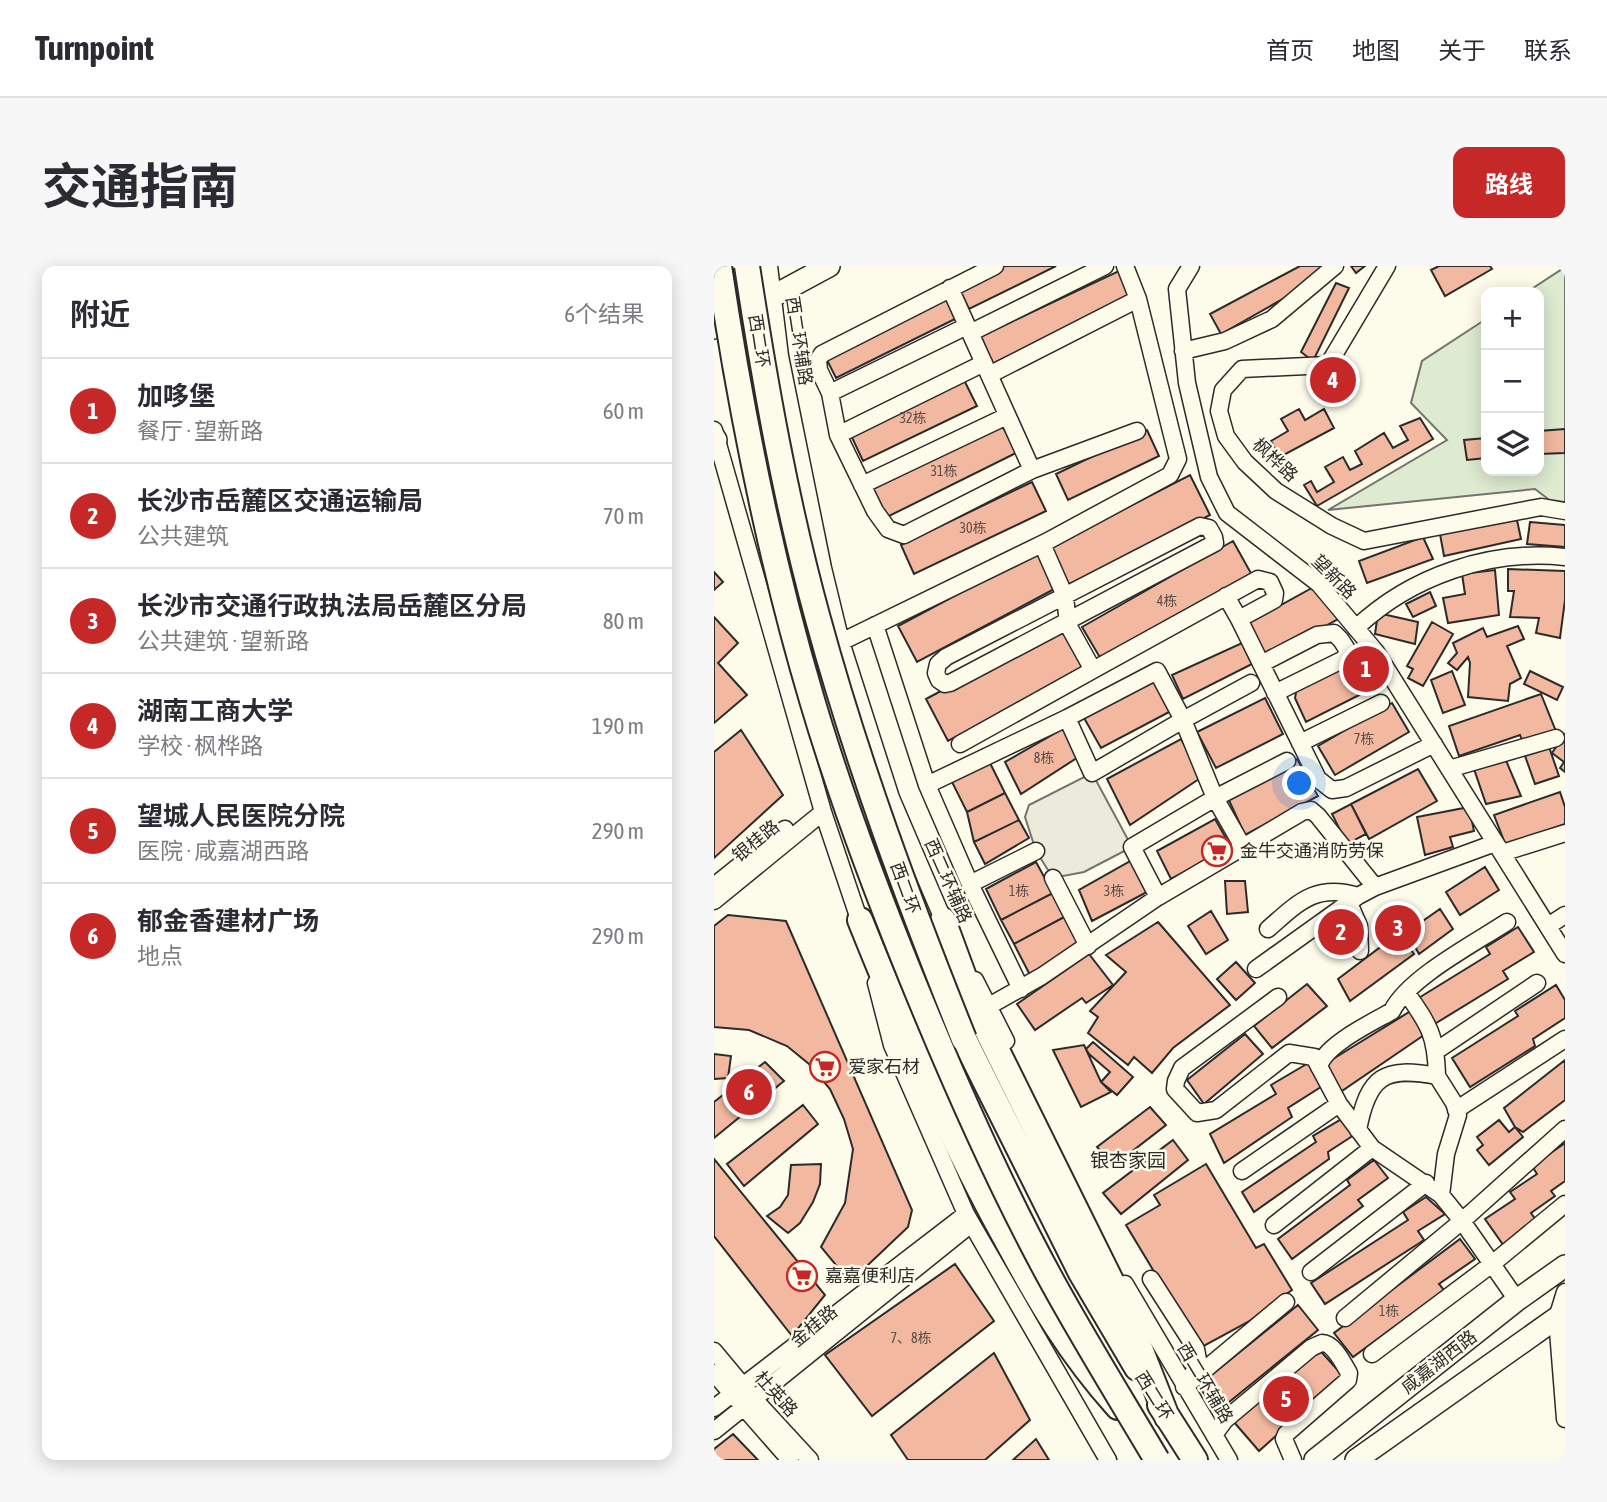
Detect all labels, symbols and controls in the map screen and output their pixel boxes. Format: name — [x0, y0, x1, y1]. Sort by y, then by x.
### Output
text: Turnpoint — [35, 29, 154, 67]
text: 首页 — [1266, 37, 1314, 64]
text: 地图 — [1352, 37, 1400, 64]
text: 关于 — [1438, 37, 1486, 64]
text: 联系 — [1524, 37, 1572, 64]
button: 路线 — [1453, 147, 1565, 218]
text: 交通指南 — [42, 158, 238, 214]
map controls — [1481, 287, 1544, 476]
button: + — [1481, 287, 1544, 350]
street label: 西二环辅路 — [782, 295, 817, 387]
text: 附近 — [70, 297, 130, 331]
text: 6个结果 — [564, 301, 644, 327]
street label: 西二环 — [745, 313, 774, 369]
button: − — [1481, 350, 1544, 413]
pin: 4 — [1310, 354, 1356, 406]
text: 加哆堡 — [137, 381, 215, 411]
text: 1 — [88, 398, 98, 424]
text: 60 m — [603, 398, 644, 424]
house number: 32栋 — [899, 410, 927, 426]
button: layers — [1481, 413, 1544, 476]
text: 餐厅 · 望新路 — [137, 418, 263, 444]
street label: 枫桦路 — [1248, 434, 1302, 486]
house number: 31栋 — [930, 463, 958, 479]
text: 长沙市岳麓区交通运输局 — [137, 486, 423, 516]
text: 2 — [88, 503, 98, 529]
text: 70 m — [603, 503, 644, 529]
house number: 30栋 — [959, 520, 987, 536]
text: 公共建筑 — [137, 523, 229, 549]
street label: 望新路 — [1308, 550, 1361, 603]
text: 长沙市交通行政执法局岳麓区分局 — [137, 591, 527, 621]
house number: 4栋 — [1157, 593, 1177, 609]
text: 3 — [88, 608, 98, 634]
text: 80 m — [603, 608, 644, 634]
text: 公共建筑 · 望新路 — [137, 628, 309, 654]
pin: 1 — [1343, 643, 1389, 695]
text: 湖南工商大学 — [137, 696, 293, 726]
text: 4 — [88, 713, 98, 739]
text: 190 m — [592, 713, 644, 739]
house number: 7栋 — [1354, 731, 1374, 747]
text: 学校 · 枫桦路 — [137, 733, 263, 759]
house number: 8栋 — [1034, 750, 1054, 766]
your location — [1282, 766, 1316, 800]
text: 望城人民医院分院 — [137, 801, 345, 831]
street label: 银桂路 — [728, 815, 783, 866]
text: 5 — [88, 818, 98, 844]
text: 290 m — [592, 818, 644, 844]
supermarket icon: 金牛交通消防劳保 — [1200, 834, 1234, 868]
street label: 西二环辅路 — [921, 835, 976, 926]
text: 医院 · 咸嘉湖西路 — [137, 838, 309, 864]
place label: 金牛交通消防劳保 — [1240, 840, 1384, 861]
street label: 西二环 — [886, 859, 925, 917]
house number: 1栋 — [1009, 883, 1029, 899]
house number: 3栋 — [1104, 883, 1124, 899]
pin: 3 — [1375, 902, 1421, 954]
text: 郁金香建材广场 — [137, 906, 319, 936]
pin: 2 — [1318, 906, 1364, 958]
text: 6 — [88, 923, 98, 949]
text: 290 m — [592, 923, 644, 949]
text: 地点 — [137, 943, 183, 969]
supermarket icon: 爱家石材 — [808, 1050, 842, 1084]
place label: 爱家石材 — [848, 1056, 920, 1077]
pin: 6 — [726, 1066, 772, 1118]
district label: 银杏家园 — [1090, 1149, 1166, 1171]
supermarket icon: 嘉嘉便利店 — [785, 1259, 819, 1293]
place label: 嘉嘉便利店 — [825, 1265, 915, 1286]
street label: 金桂路 — [786, 1300, 841, 1351]
house number: 1栋 — [1379, 1303, 1399, 1319]
street label: 咸嘉湖西路 — [1397, 1326, 1481, 1398]
house number: 7、8栋 — [890, 1330, 932, 1346]
street label: 西二环辅路 — [1173, 1339, 1238, 1427]
street label: 杜英路 — [751, 1367, 802, 1421]
street label: 西二环 — [1131, 1367, 1178, 1424]
pin: 5 — [1263, 1373, 1309, 1425]

